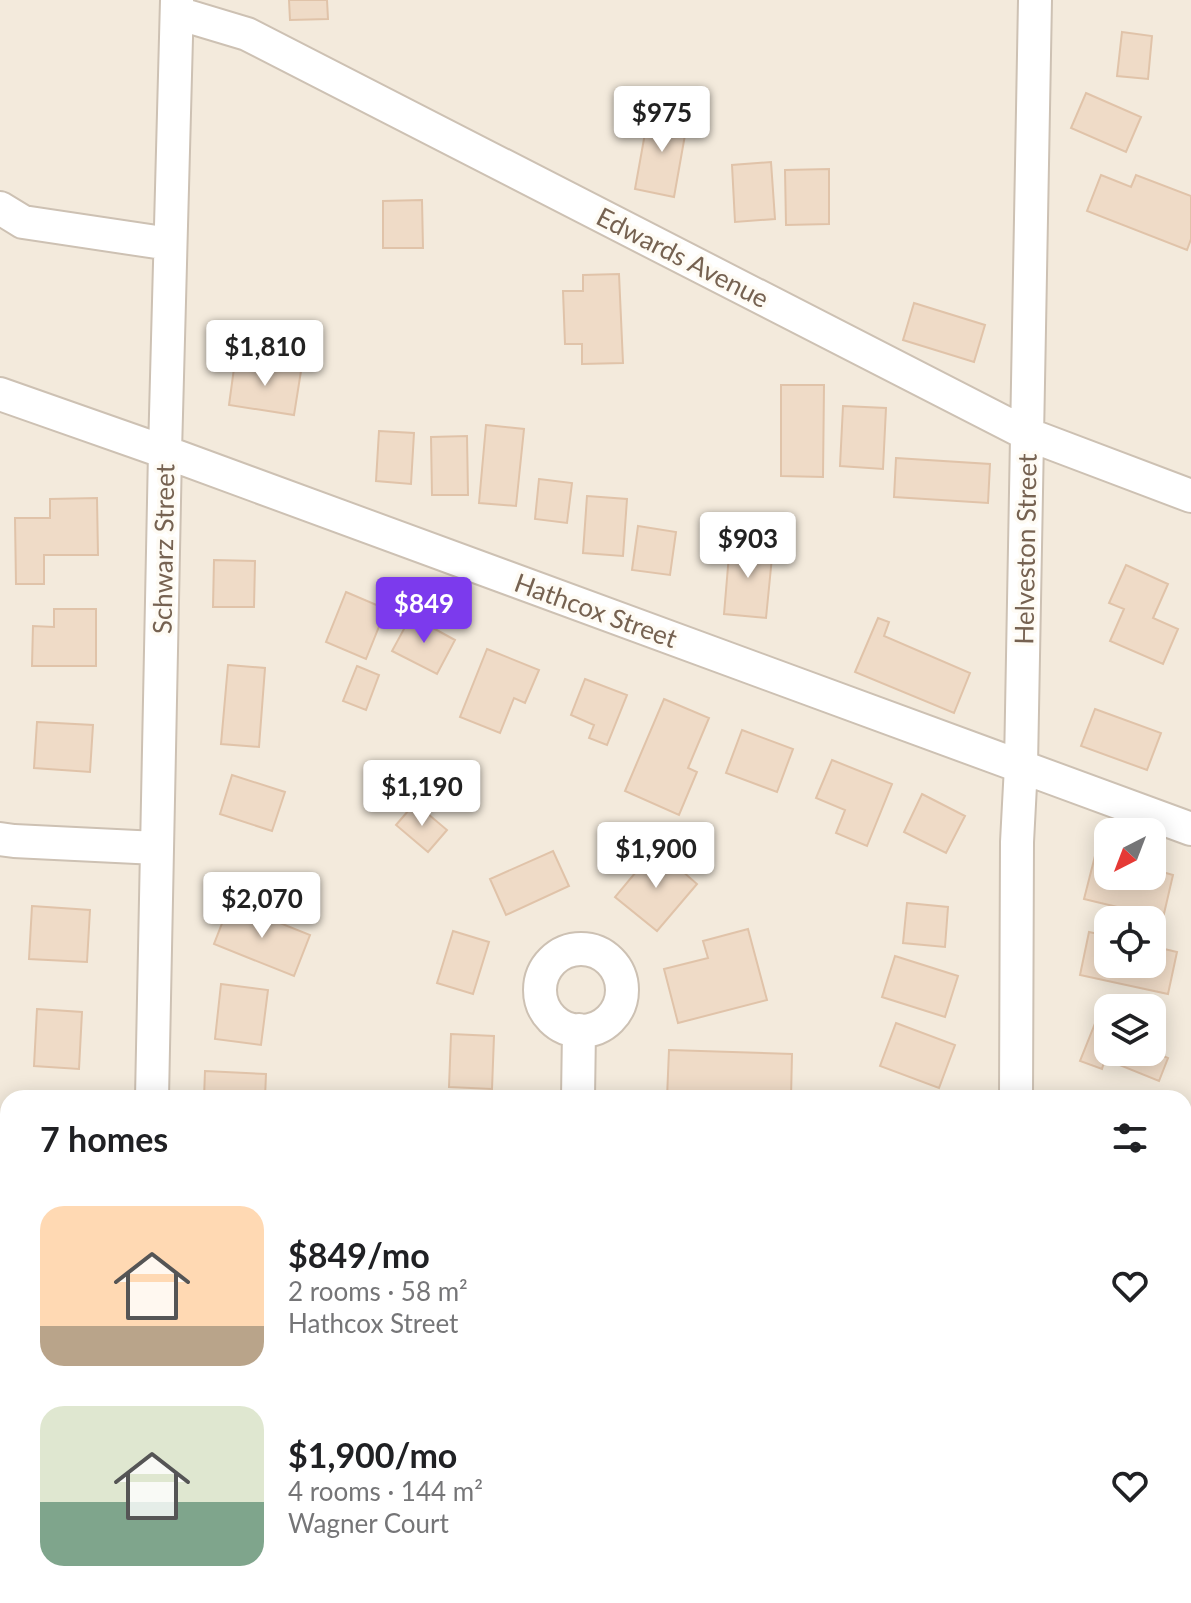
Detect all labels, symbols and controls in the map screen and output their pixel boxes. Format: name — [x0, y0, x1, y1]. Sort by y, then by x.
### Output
pin: $975 — [615, 86, 709, 154]
text: $975 — [632, 96, 692, 128]
street label: Edwards Avenue — [592, 200, 774, 314]
pin: $1,810 — [200, 320, 330, 388]
text: $1,810 — [224, 330, 306, 362]
street label: Helveston Street — [1007, 453, 1043, 645]
street label: Schwarz Street — [146, 463, 180, 634]
pin: $903 — [701, 512, 795, 580]
text: $903 — [718, 522, 778, 554]
street label: Hathcox Street — [510, 566, 682, 654]
pin: $849 — [377, 577, 471, 645]
text: $849 — [394, 587, 454, 619]
pin: $1,190 — [357, 760, 487, 828]
text: $1,190 — [381, 770, 463, 802]
north arrow — [1094, 818, 1166, 890]
map controls — [1094, 818, 1166, 1066]
pin: $1,900 — [591, 822, 721, 890]
text: $1,900 — [615, 832, 697, 864]
pin: $2,070 — [197, 872, 327, 940]
text: $2,070 — [221, 882, 303, 914]
button: locate — [1094, 906, 1166, 978]
button: layers — [1094, 994, 1166, 1066]
icon: filters — [1108, 1116, 1152, 1160]
text: 7 homes — [40, 1118, 168, 1159]
text: $849/mo — [288, 1234, 430, 1275]
icon: home — [104, 1238, 200, 1334]
icon: heart — [1108, 1264, 1152, 1308]
text: 2 rooms · 58 m² — [288, 1275, 468, 1307]
text: Hathcox Street — [288, 1307, 458, 1339]
text: $1,900/mo — [288, 1434, 457, 1475]
icon: home — [104, 1438, 200, 1534]
icon: heart — [1108, 1464, 1152, 1508]
text: 4 rooms · 144 m² — [288, 1475, 483, 1507]
text: Wagner Court — [288, 1507, 449, 1539]

